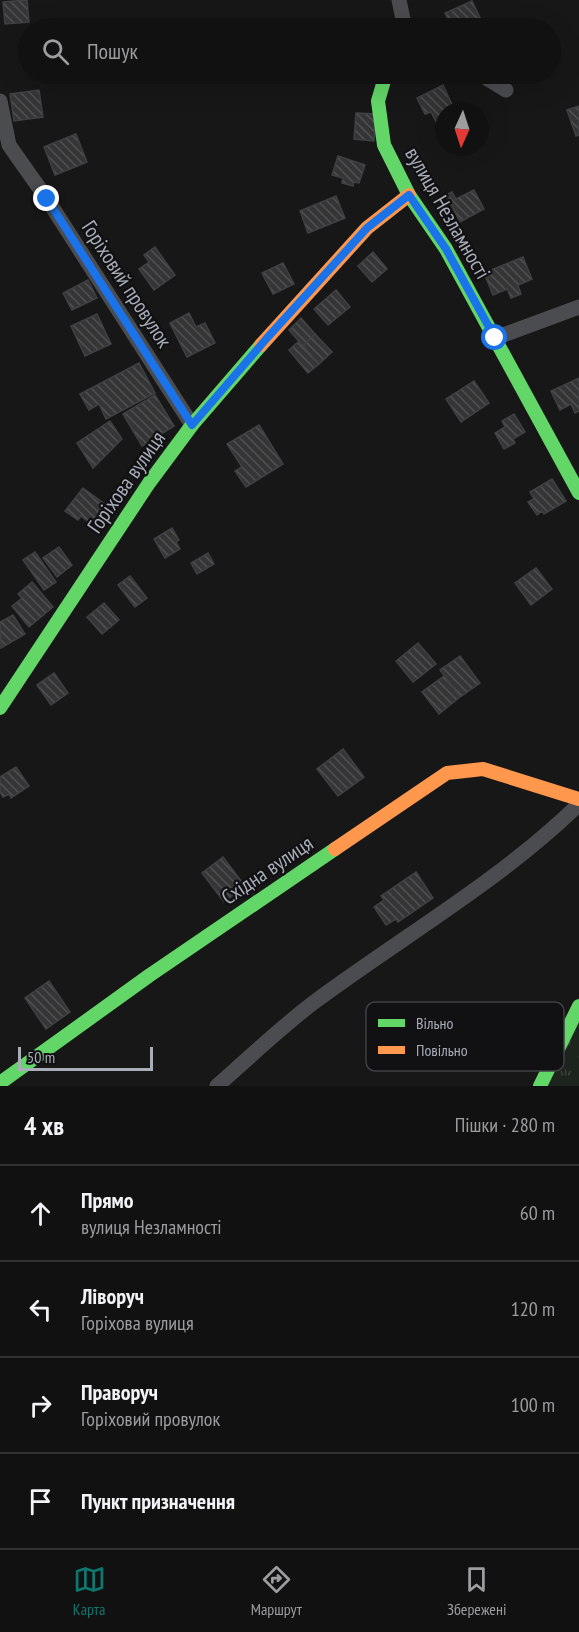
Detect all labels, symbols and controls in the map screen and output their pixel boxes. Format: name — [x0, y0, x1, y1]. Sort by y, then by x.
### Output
search box — [18, 18, 561, 84]
icon: search — [39, 35, 72, 68]
text: Пошук — [87, 37, 138, 65]
north arrow — [435, 102, 489, 156]
street label: вулиця Незламності — [399, 142, 497, 284]
route end — [33, 185, 59, 211]
street label: Горіховий провулок — [76, 215, 178, 353]
route start — [481, 324, 507, 350]
street label: Горіхова вулиця — [81, 426, 171, 538]
street label: Східна вулиця — [216, 829, 318, 911]
legend — [366, 1002, 564, 1071]
text: Вільно — [416, 1013, 453, 1033]
text: Повільно — [416, 1040, 468, 1060]
scale bar — [18, 1044, 153, 1072]
text: 50 m — [27, 1047, 55, 1067]
text: 4 хв — [24, 1109, 64, 1142]
text: Пішки · 280 m — [455, 1112, 555, 1138]
text: Прямо — [81, 1186, 134, 1214]
icon: ahead — [24, 1197, 57, 1230]
text: 60 m — [520, 1200, 555, 1226]
text: вулиця Незламності — [81, 1214, 222, 1240]
text: Ліворуч — [81, 1282, 144, 1310]
icon: left — [24, 1293, 57, 1326]
text: 120 m — [511, 1296, 555, 1322]
text: Горіхова вулиця — [81, 1310, 194, 1336]
text: Праворуч — [81, 1378, 158, 1406]
icon: right — [24, 1389, 57, 1422]
text: 100 m — [511, 1392, 555, 1418]
text: Горіховий провулок — [81, 1406, 220, 1432]
icon: arrive — [24, 1485, 57, 1518]
text: Пункт призначення — [81, 1487, 235, 1515]
tab: Карта — [73, 1563, 106, 1619]
tab: Маршрут — [251, 1563, 302, 1619]
tab: Збережені — [447, 1563, 506, 1619]

